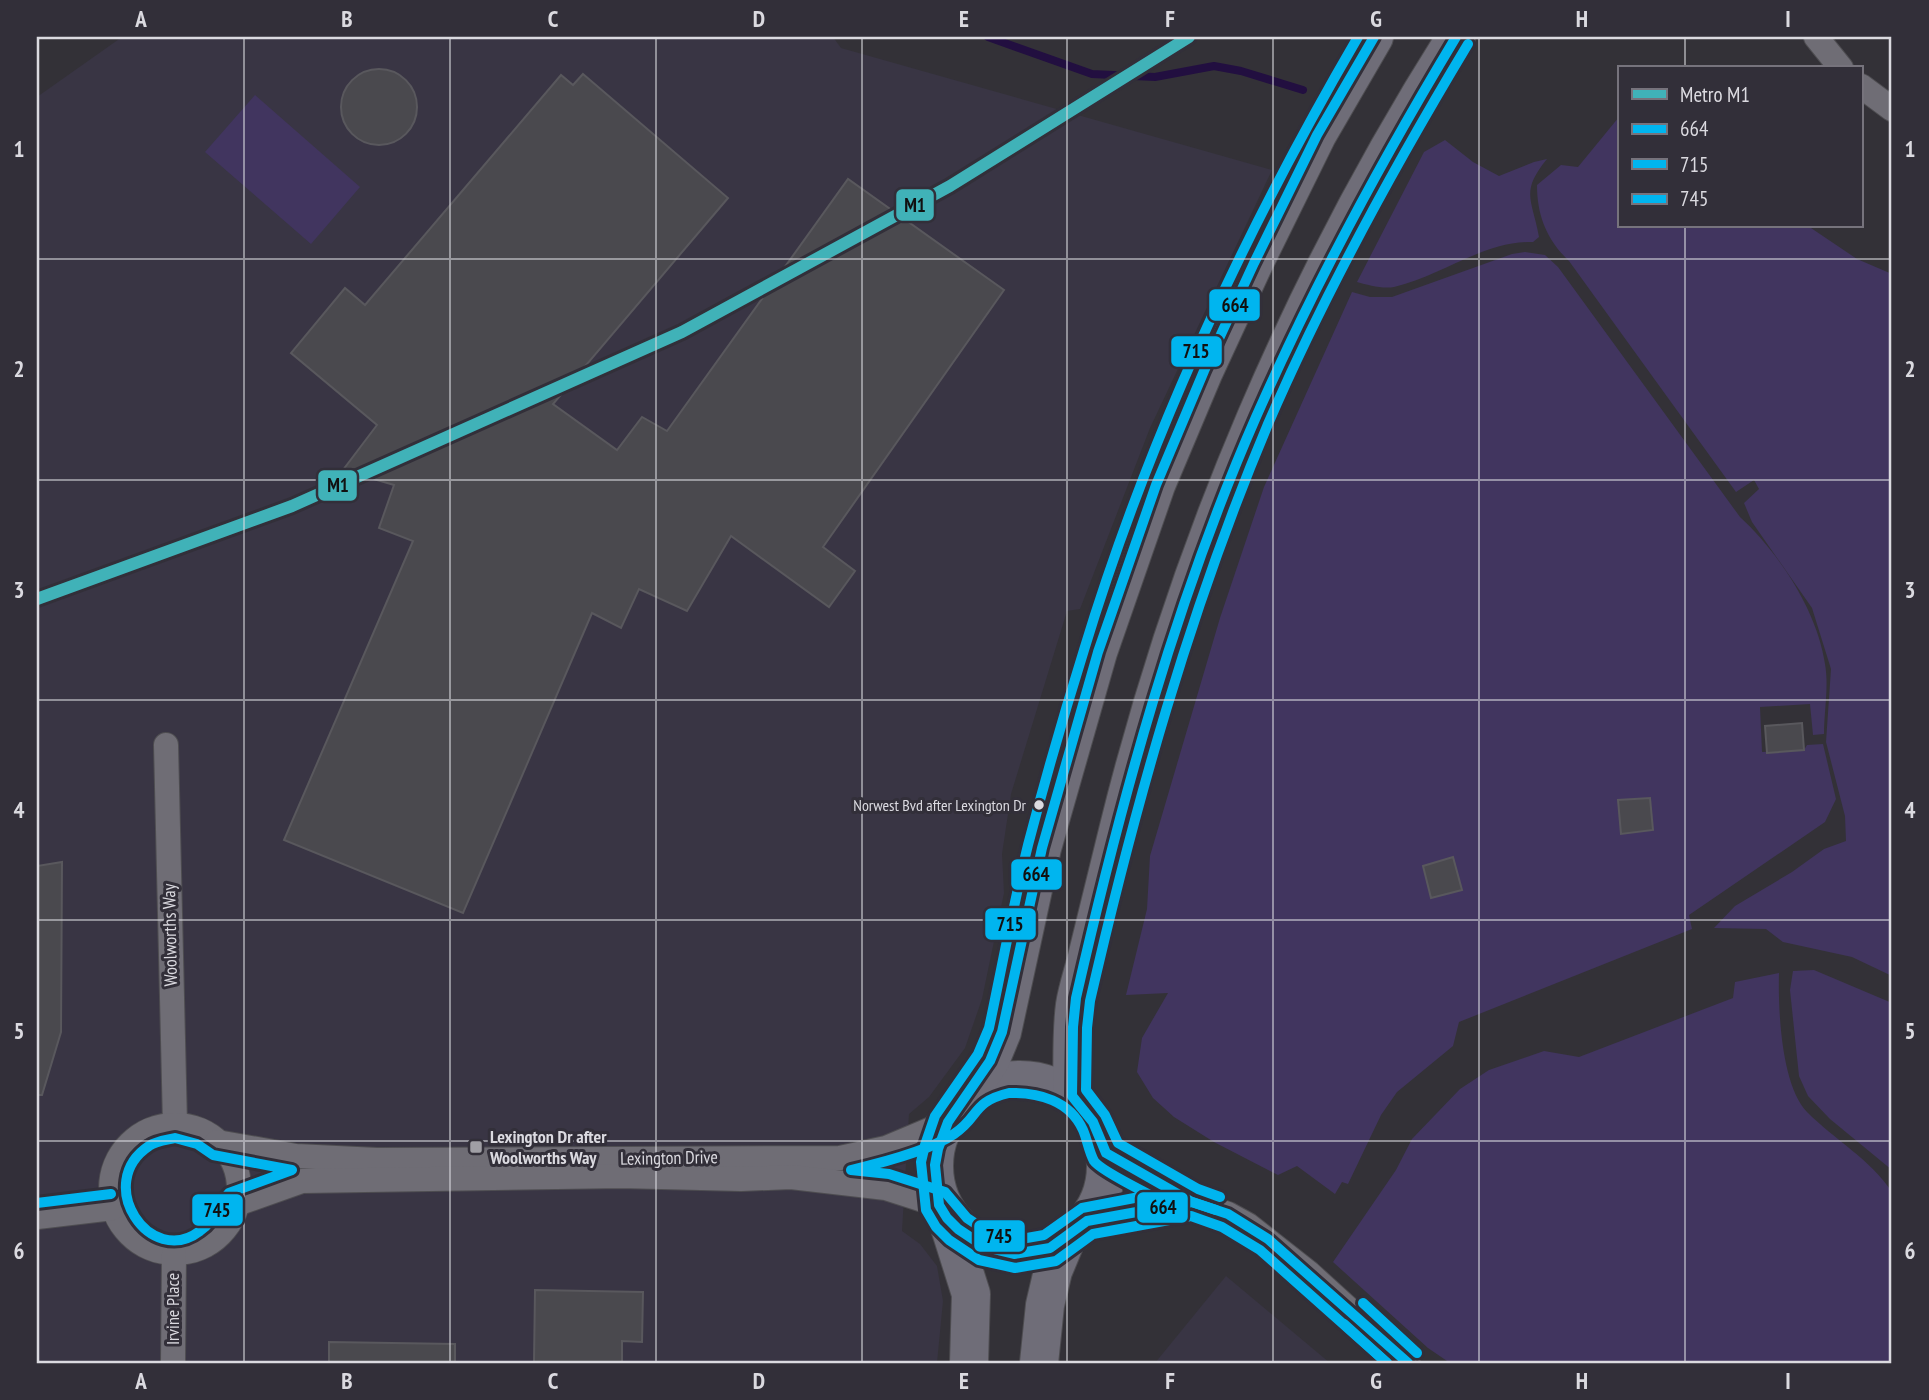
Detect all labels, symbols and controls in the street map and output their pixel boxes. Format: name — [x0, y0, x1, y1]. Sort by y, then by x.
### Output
text: A — [134, 4, 147, 33]
text: B — [341, 4, 353, 33]
text: C — [548, 4, 559, 33]
text: D — [753, 4, 765, 33]
text: E — [959, 4, 969, 33]
text: F — [1165, 4, 1175, 33]
text: G — [1370, 4, 1382, 33]
text: H — [1576, 4, 1588, 33]
text: I — [1785, 4, 1791, 33]
legend — [1618, 66, 1862, 228]
text: Metro M1 — [1680, 81, 1750, 108]
text: 664 — [1680, 115, 1709, 142]
text: 1 — [14, 134, 25, 163]
text: 1 — [1905, 134, 1916, 163]
text: 715 — [1680, 151, 1708, 178]
text: 745 — [1680, 185, 1708, 212]
line badge: M1 — [895, 188, 935, 222]
text: M1 — [904, 193, 926, 217]
line badge: 664 — [1208, 288, 1261, 322]
text: 664 — [1221, 293, 1249, 317]
line badge: 715 — [1170, 335, 1223, 368]
text: 715 — [1182, 339, 1210, 363]
text: 2 — [14, 354, 25, 383]
text: 2 — [1905, 354, 1916, 383]
line badge: M1 — [317, 469, 358, 502]
text: M1 — [327, 473, 349, 497]
text: 3 — [14, 575, 25, 604]
text: 3 — [1905, 575, 1916, 604]
text: 4 — [14, 795, 25, 824]
place label: Norwest Bvd after Lexington Dr — [853, 795, 1027, 815]
text: 4 — [1905, 795, 1916, 824]
marker: Norwest Bvd after Lexington Dr — [1032, 798, 1046, 812]
line badge: 664 — [1010, 858, 1063, 891]
text: 664 — [1022, 862, 1050, 886]
street label: Woolworths Way — [157, 883, 182, 987]
line badge: 715 — [984, 907, 1037, 941]
text: 715 — [996, 912, 1024, 936]
text: 5 — [14, 1016, 25, 1045]
text: 5 — [1905, 1016, 1916, 1045]
place label: Lexington Dr after Woolworths Way — [489, 1125, 607, 1169]
marker: Lexington Dr after Woolworths Way — [468, 1139, 484, 1155]
street label: Lexington Drive — [620, 1145, 718, 1170]
line badge: 664 — [1136, 1191, 1189, 1224]
line badge: 745 — [191, 1193, 244, 1227]
text: 664 — [1149, 1195, 1177, 1219]
text: 745 — [203, 1198, 231, 1222]
line badge: 745 — [973, 1219, 1026, 1253]
text: 745 — [985, 1224, 1013, 1248]
text: 6 — [14, 1236, 25, 1265]
text: 6 — [1905, 1236, 1916, 1265]
street label: Irvine Place — [161, 1273, 184, 1345]
text: A — [134, 1366, 147, 1395]
text: B — [341, 1366, 353, 1395]
text: C — [548, 1366, 559, 1395]
text: D — [753, 1366, 765, 1395]
text: E — [959, 1366, 969, 1395]
text: F — [1165, 1366, 1175, 1395]
text: G — [1370, 1366, 1382, 1395]
text: H — [1576, 1366, 1588, 1395]
text: I — [1785, 1366, 1791, 1395]

